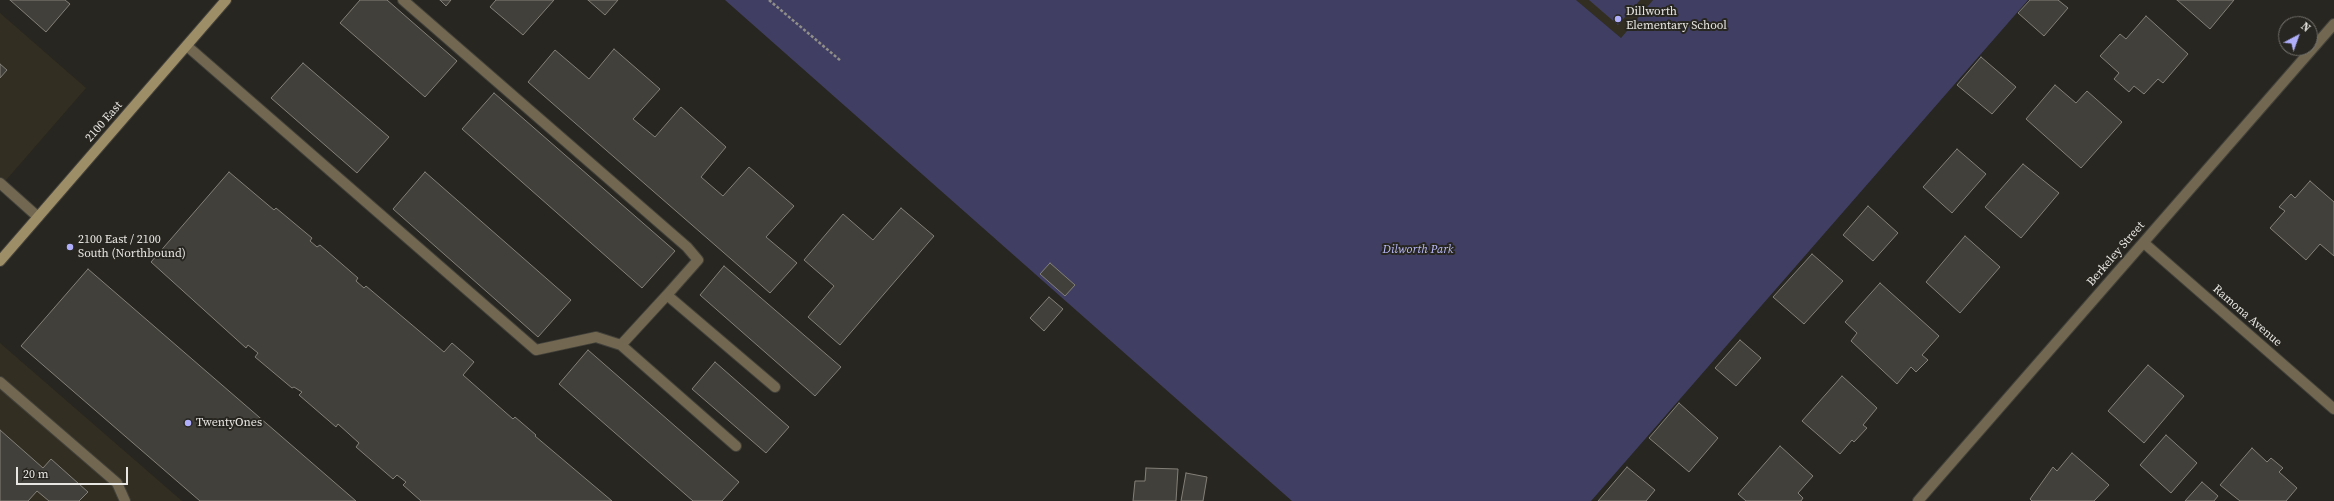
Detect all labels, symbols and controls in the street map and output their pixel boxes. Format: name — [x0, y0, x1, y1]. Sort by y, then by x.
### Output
place label: Dillworth Elementary School — [1626, 5, 1727, 33]
marker: Dillworth Elementary School — [1613, 14, 1623, 24]
north arrow — [2278, 16, 2318, 56]
text: N — [2298, 19, 2313, 36]
street label: 2100 East — [82, 99, 126, 145]
street label: Berkeley Street — [2084, 219, 2148, 289]
place label: 2100 East / 2100 South (Northbound) — [78, 233, 186, 261]
marker: 2100 East / 2100 South (Northbound) — [65, 242, 75, 252]
park label: Dilworth Park — [1383, 243, 1453, 257]
street label: Ramona Avenue — [2210, 282, 2284, 350]
place label: TwentyOnes — [196, 416, 262, 430]
marker: TwentyOnes — [183, 418, 193, 428]
scale bar — [18, 459, 130, 485]
text: 20 m — [23, 466, 49, 482]

